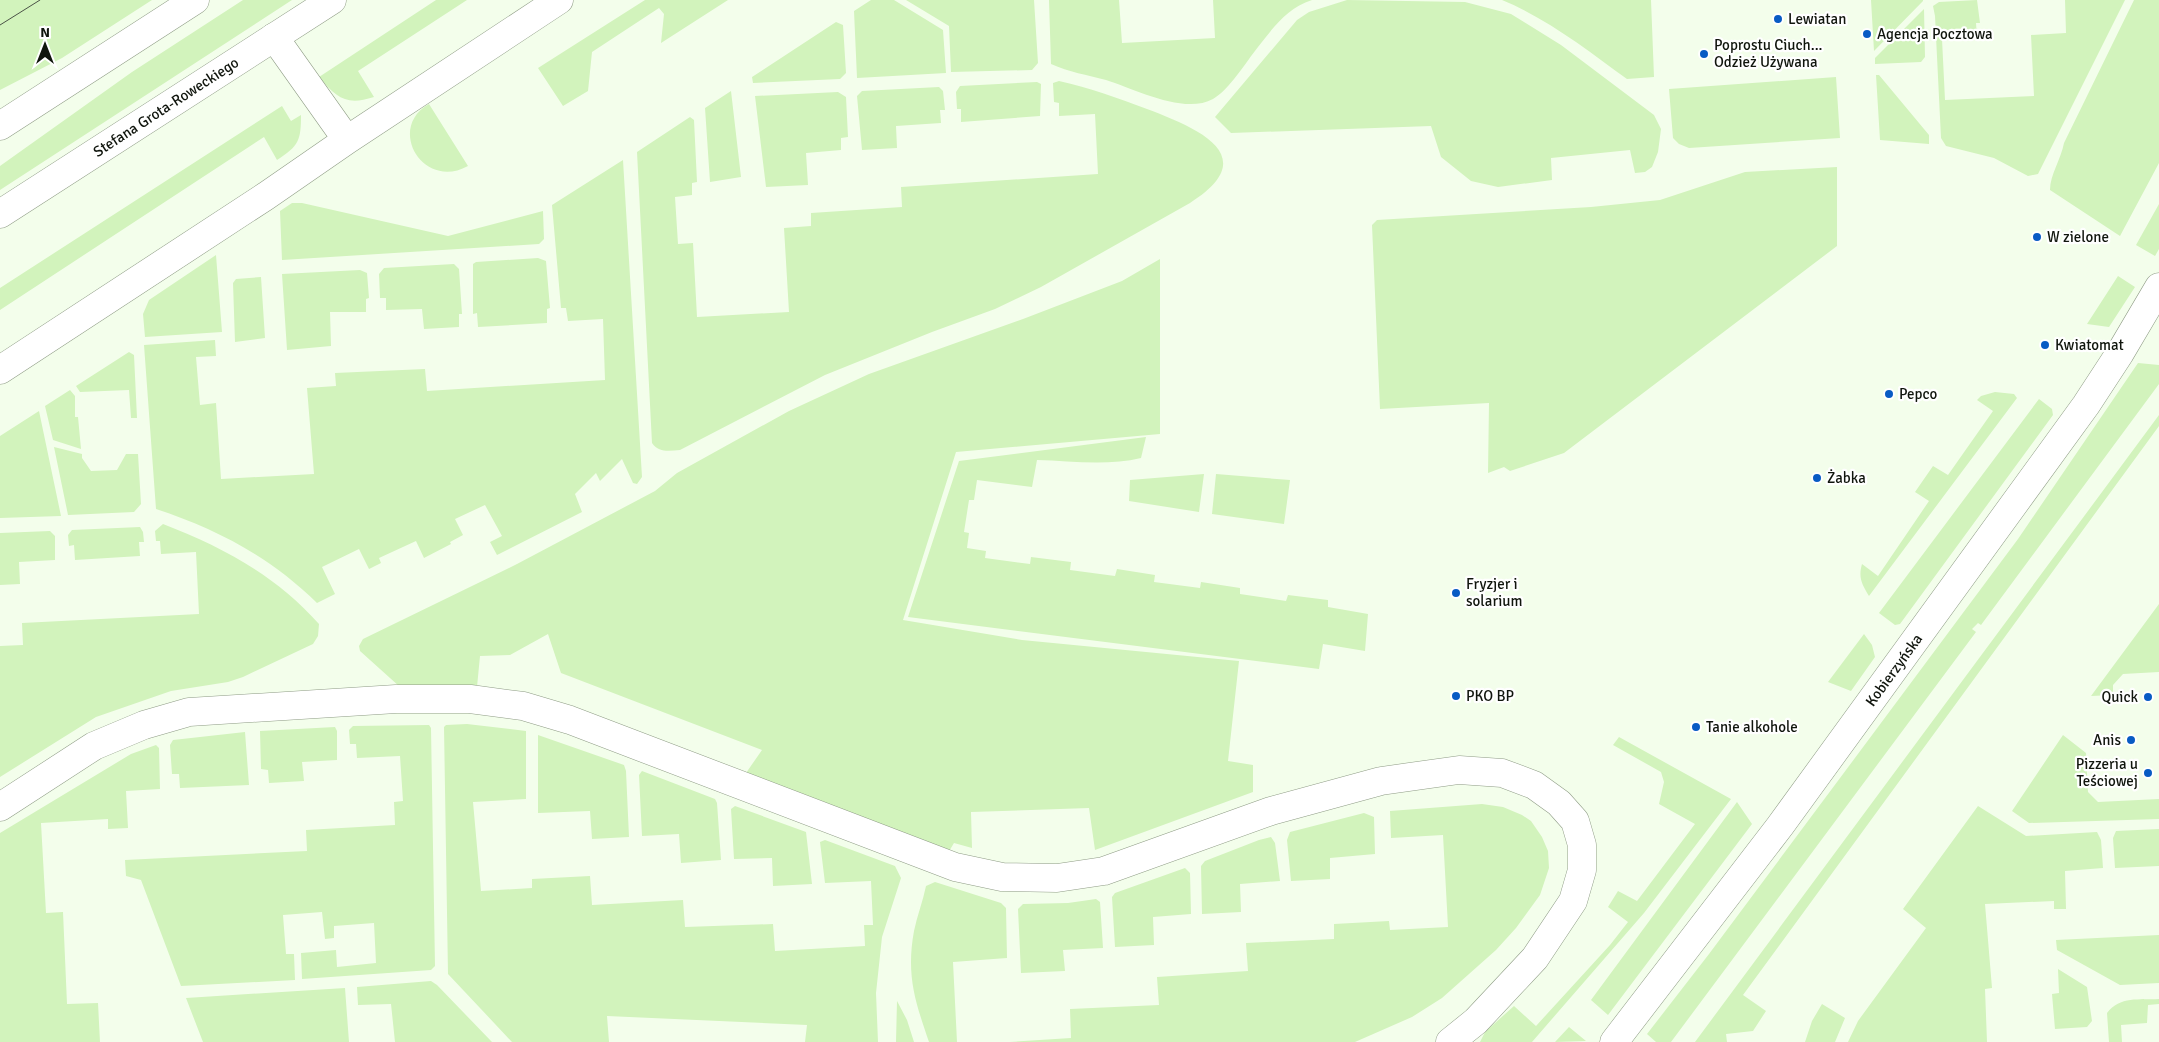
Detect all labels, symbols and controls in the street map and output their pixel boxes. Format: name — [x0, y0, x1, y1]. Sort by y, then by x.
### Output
place label: Lewiatan — [1788, 10, 1846, 28]
marker: Lewiatan — [1772, 13, 1784, 25]
north arrow — [20, 20, 70, 70]
text: N — [40, 24, 50, 41]
place label: Agencja Pocztowa — [1877, 25, 1993, 43]
marker: Agencja Pocztowa — [1861, 28, 1873, 40]
place label: Poprostu Ciuch... Odzież Używana — [1714, 36, 1823, 71]
marker: Poprostu Ciuch... Odzież Używana — [1698, 48, 1710, 60]
street label: Stefana Grota-Roweckiego — [90, 53, 242, 161]
place label: W zielone — [2047, 228, 2109, 246]
marker: W zielone — [2031, 231, 2043, 243]
place label: Kwiatomat — [2055, 336, 2124, 354]
marker: Kwiatomat — [2039, 339, 2051, 351]
place label: Pepco — [1899, 385, 1938, 403]
marker: Pepco — [1883, 388, 1895, 400]
place label: Żabka — [1827, 469, 1866, 487]
marker: Żabka — [1811, 472, 1823, 484]
place label: Fryzjer i solarium — [1466, 575, 1522, 610]
marker: Fryzjer i solarium — [1450, 587, 1462, 599]
street label: Kobierzyńska — [1862, 630, 1926, 710]
place label: PKO BP — [1466, 687, 1514, 705]
place label: Quick — [2101, 688, 2138, 706]
marker: PKO BP — [1450, 690, 1462, 702]
marker: Quick — [2142, 691, 2154, 703]
place label: Tanie alkohole — [1706, 718, 1798, 736]
marker: Tanie alkohole — [1690, 721, 1702, 733]
place label: Anis — [2093, 731, 2121, 749]
marker: Anis — [2125, 734, 2137, 746]
place label: Pizzeria u Teściowej — [2076, 755, 2138, 790]
marker: Pizzeria u Teściowej — [2142, 767, 2154, 779]

